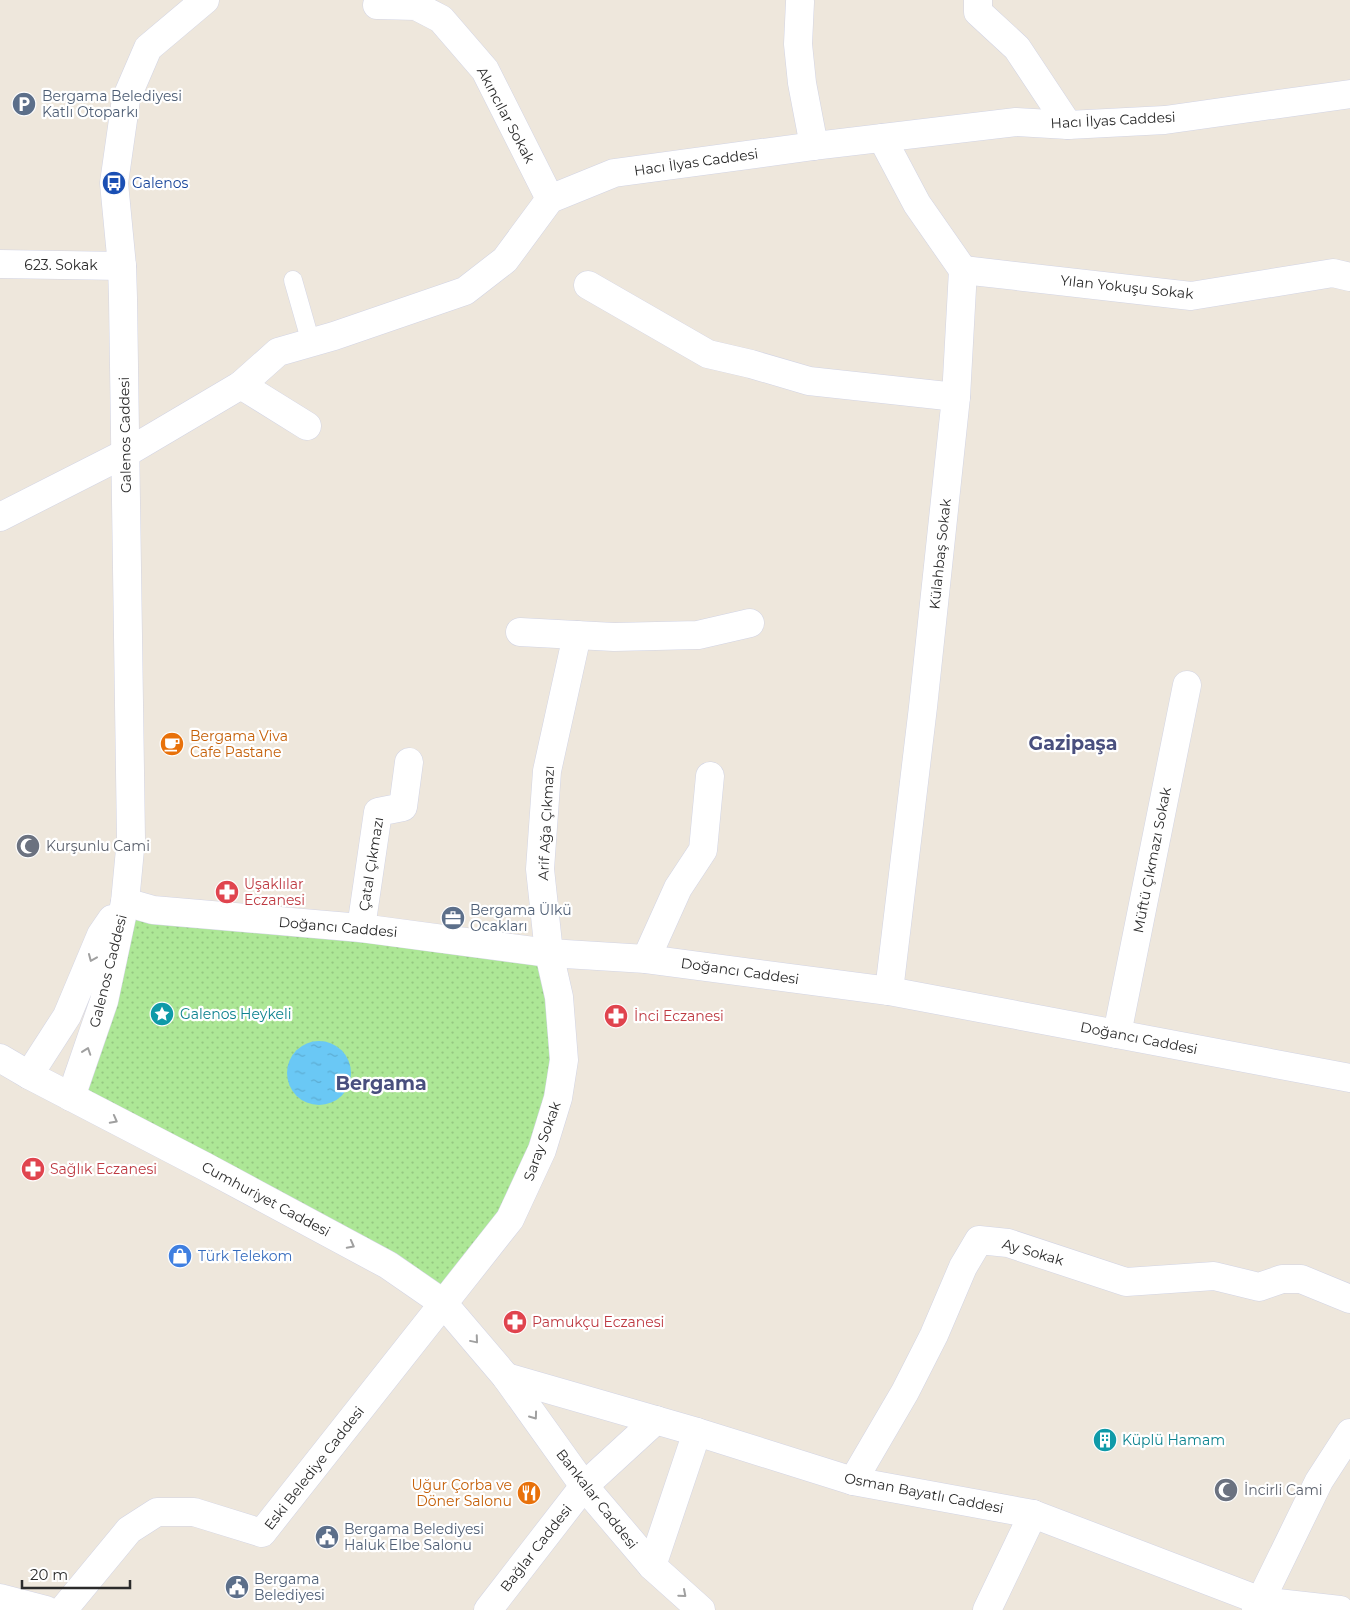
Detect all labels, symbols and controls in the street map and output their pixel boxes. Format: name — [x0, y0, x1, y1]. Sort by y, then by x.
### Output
street label: Akıncılar Sokak — [473, 64, 539, 167]
place label: Bergama Belediyesi Katlı Otoparkı — [42, 87, 182, 121]
parking icon: Bergama Belediyesi Katlı Otoparkı — [11, 91, 37, 117]
street label: Hacı İlyas Caddesi — [1050, 108, 1176, 132]
street label: Hacı İlyas Caddesi — [633, 144, 759, 180]
bus stop icon: Galenos — [101, 170, 127, 196]
place label: Galenos — [132, 174, 189, 192]
street label: 623. Sokak — [24, 256, 98, 274]
street label: Yılan Yokuşu Sokak — [1059, 271, 1195, 303]
street label: Galenos Caddesi — [115, 377, 135, 493]
street label: Külahbaş Sokak — [925, 497, 955, 610]
place label: Bergama Viva Cafe Pastane — [190, 727, 288, 761]
cafe icon: Bergama Viva Cafe Pastane — [159, 731, 185, 757]
district label: Gazipaşa — [1029, 732, 1117, 755]
street label: Arif Ağa Çıkmazı — [534, 765, 558, 881]
street label: Müftü Çıkmazı Sokak — [1129, 785, 1175, 934]
street label: Çatal Çıkmazı — [355, 816, 387, 912]
mosque icon: Kurşunlu Cami — [15, 833, 41, 859]
place label: Kurşunlu Cami — [46, 837, 150, 855]
place label: Uşaklılar Eczanesi — [244, 875, 305, 909]
pharmacy icon: Uşaklılar Eczanesi — [214, 879, 240, 905]
place label: Bergama Ülkü Ocakları — [470, 901, 572, 935]
office icon: Bergama Ülkü Ocakları — [440, 905, 466, 931]
street label: Galenos Caddesi — [85, 912, 131, 1030]
street label: Doğancı Caddesi — [278, 913, 398, 941]
one-way arrow — [87, 953, 98, 962]
street label: Doğancı Caddesi — [680, 954, 800, 988]
place icon: Galenos Heykeli — [149, 1001, 175, 1027]
pharmacy icon: İnci Eczanesi — [603, 1003, 629, 1029]
place label: Galenos Heykeli — [180, 1005, 291, 1023]
place label: İnci Eczanesi — [634, 1007, 724, 1025]
street label: Doğancı Caddesi — [1079, 1018, 1199, 1058]
one-way arrow — [81, 1047, 91, 1055]
district label: Bergama — [335, 1072, 427, 1095]
street label: Saray Sokak — [519, 1098, 565, 1183]
one-way arrow — [109, 1114, 118, 1124]
pharmacy icon: Sağlık Eczanesi — [20, 1156, 46, 1182]
street label: Cumhuriyet Caddesi — [198, 1157, 334, 1241]
place label: Sağlık Eczanesi — [50, 1160, 157, 1178]
street label: Ay Sokak — [1000, 1235, 1066, 1270]
one-way arrow — [346, 1239, 355, 1249]
shop icon: Türk Telekom — [167, 1243, 193, 1269]
place label: Türk Telekom — [198, 1247, 292, 1265]
pharmacy icon: Pamukçu Eczanesi — [502, 1309, 528, 1335]
place label: Pamukçu Eczanesi — [532, 1313, 664, 1331]
one-way arrow — [469, 1334, 478, 1343]
street label: Eski Belediye Caddesi — [260, 1403, 368, 1533]
one-way arrow — [528, 1411, 537, 1420]
building icon: Küplü Hamam — [1092, 1427, 1118, 1453]
place label: Küplü Hamam — [1122, 1431, 1225, 1449]
street label: Bankalar Caddesi — [552, 1445, 642, 1553]
street label: Osman Bayatlı Caddesi — [843, 1469, 1005, 1517]
place label: Uğur Çorba ve Döner Salonu — [412, 1476, 512, 1510]
mosque icon: İncirli Cami — [1213, 1477, 1239, 1503]
restaurant icon: Uğur Çorba ve Döner Salonu — [516, 1480, 542, 1506]
place label: İncirli Cami — [1244, 1481, 1323, 1499]
street label: Bağlar Caddesi — [496, 1501, 576, 1595]
place label: Bergama Belediyesi Haluk Elbe Salonu — [344, 1520, 484, 1554]
public building icon: Bergama Belediyesi Haluk Elbe Salonu — [314, 1524, 340, 1550]
scale bar — [22, 1558, 130, 1590]
text: 20 m — [30, 1565, 68, 1584]
place label: Bergama Belediyesi — [254, 1570, 325, 1604]
public building icon: Bergama Belediyesi — [224, 1574, 250, 1600]
one-way arrow — [678, 1588, 687, 1597]

